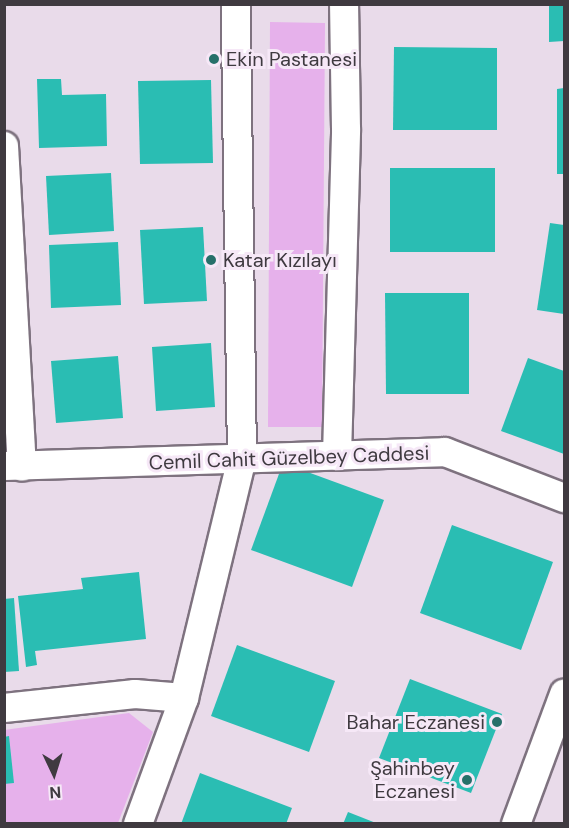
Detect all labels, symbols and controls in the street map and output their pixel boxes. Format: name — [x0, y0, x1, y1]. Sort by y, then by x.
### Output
place label: Ekin Pastanesi — [226, 47, 357, 71]
marker: Ekin Pastanesi — [207, 52, 221, 66]
place label: Katar Kızılayı — [223, 248, 337, 272]
marker: Katar Kızılayı — [204, 253, 218, 267]
street label: Cemil Cahit Güzelbey Caddesi — [148, 441, 430, 475]
place label: Bahar Eczanesi — [347, 710, 485, 734]
marker: Bahar Eczanesi — [490, 715, 504, 729]
north arrow — [24, 744, 84, 804]
place label: Şahinbey Eczanesi — [370, 756, 455, 803]
marker: Şahinbey Eczanesi — [460, 773, 474, 787]
text: N — [49, 782, 62, 803]

